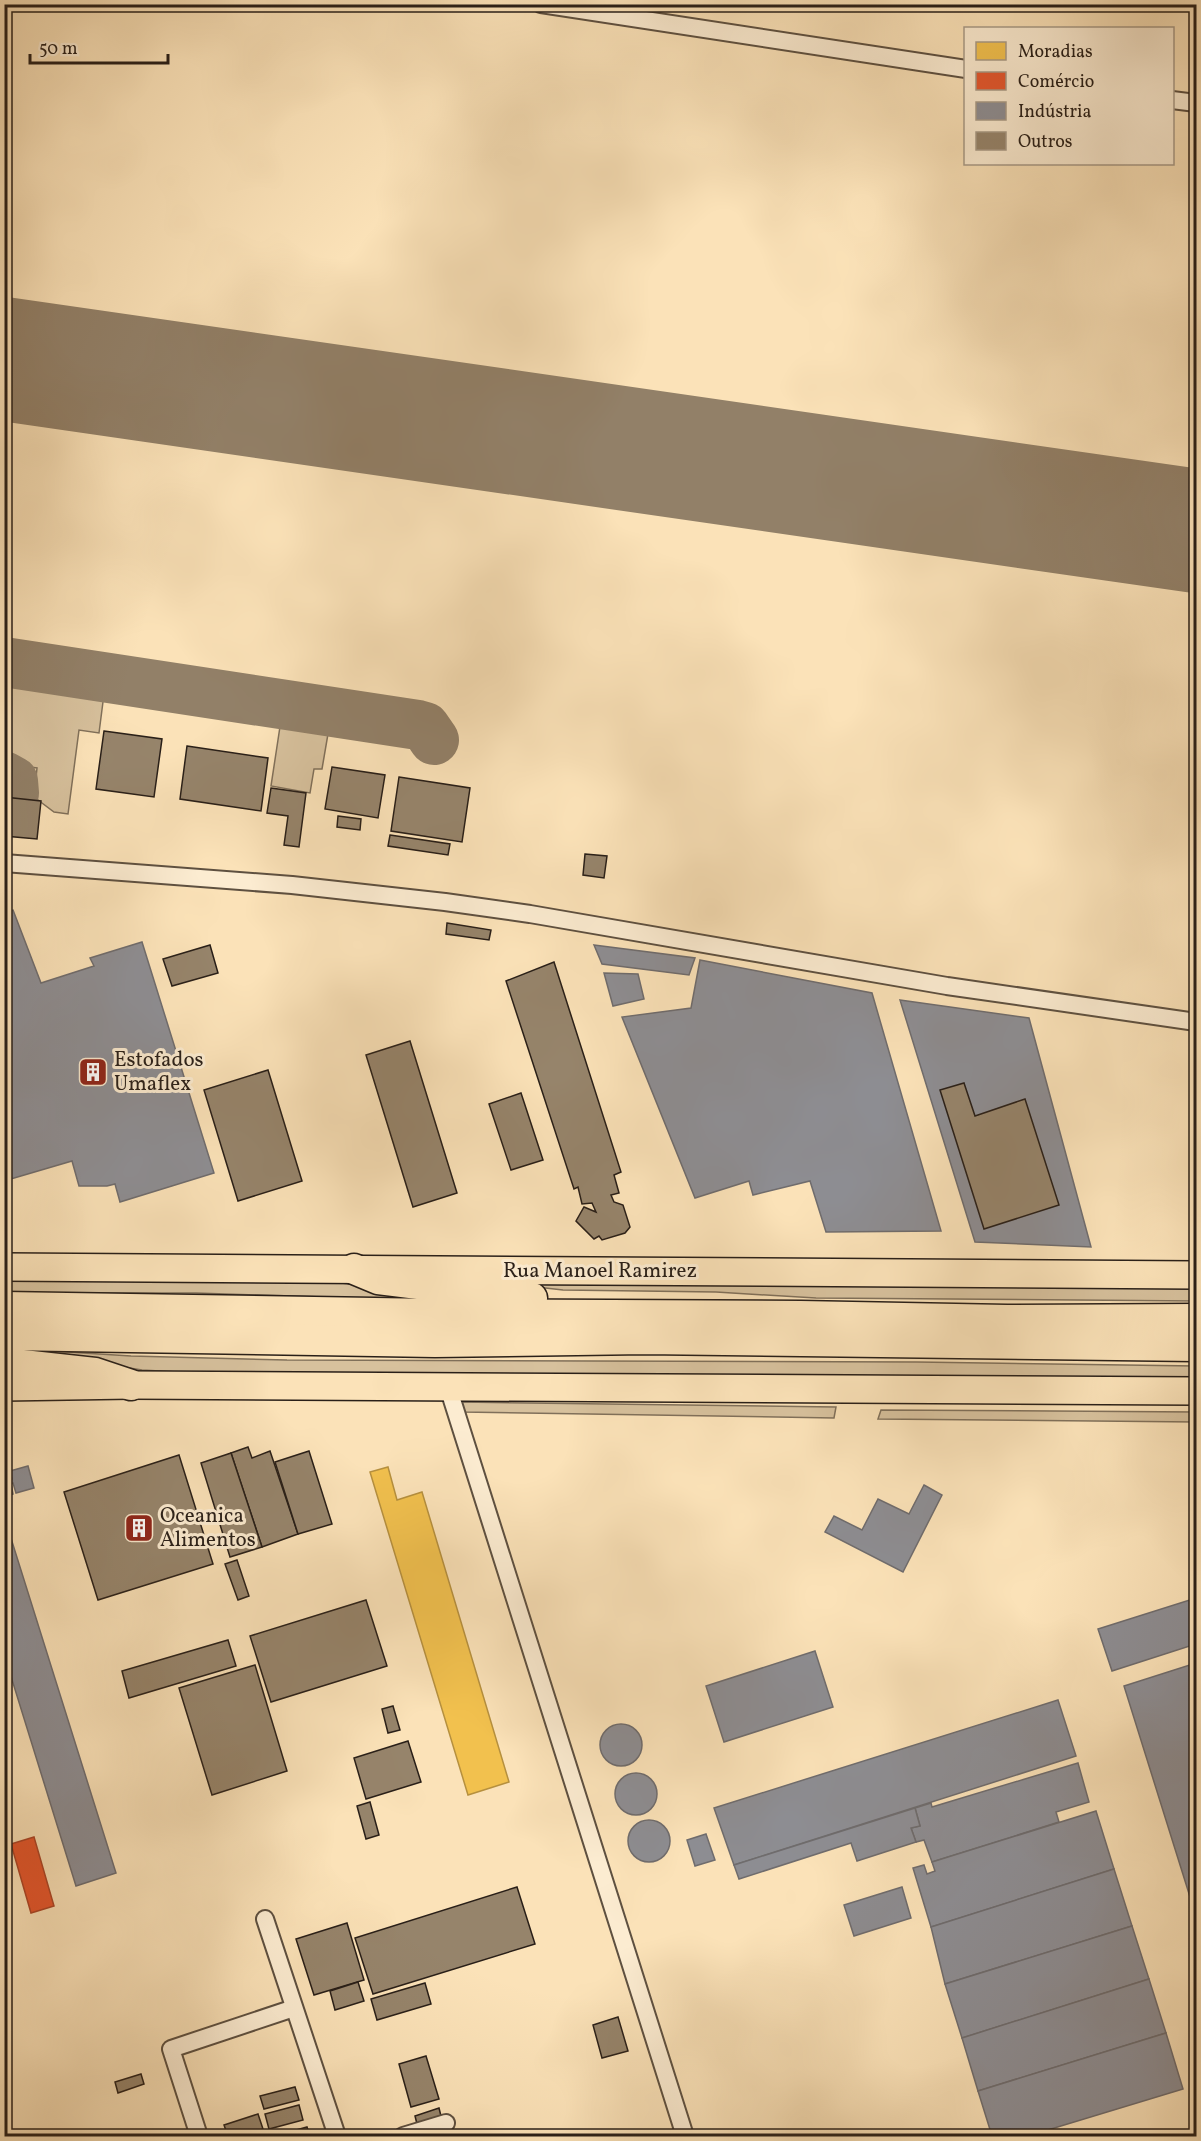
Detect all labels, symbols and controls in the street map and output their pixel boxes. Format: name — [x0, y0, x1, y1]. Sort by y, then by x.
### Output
scale bar — [30, 27, 168, 65]
legend — [964, 27, 1174, 165]
text: 50 m — [39, 37, 78, 62]
text: Moradias — [1018, 40, 1093, 65]
text: Comércio — [1018, 70, 1094, 95]
text: Indústria — [1018, 100, 1091, 125]
text: Outros — [1018, 130, 1072, 155]
place label: Estofados Umaflex — [114, 1046, 204, 1099]
building icon: Estofados Umaflex — [77, 1056, 109, 1088]
street label: Rua Manoel Ramirez — [503, 1257, 697, 1286]
place label: Oceanica Alimentos — [160, 1502, 256, 1555]
building icon: Oceanica Alimentos — [123, 1512, 155, 1544]

